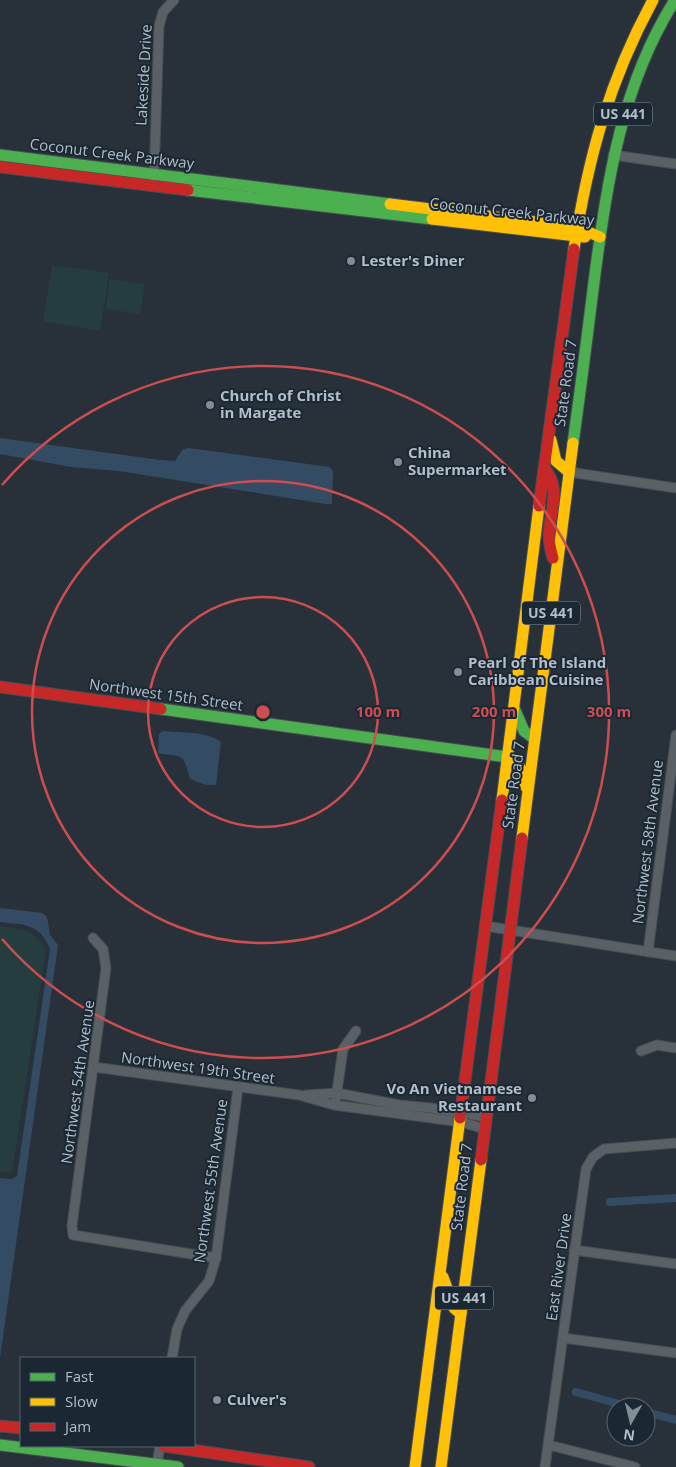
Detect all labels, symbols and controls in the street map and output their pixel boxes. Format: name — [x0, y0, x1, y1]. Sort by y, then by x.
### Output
street label: Lakeside Drive — [130, 24, 156, 126]
road number: US 441 — [594, 102, 652, 126]
street label: Coconut Creek Parkway — [29, 133, 196, 173]
street label: Coconut Creek Parkway — [429, 192, 596, 230]
place label: Lester's Diner — [361, 250, 465, 270]
marker: Lester's Diner — [345, 255, 357, 267]
street label: State Road 7 — [549, 338, 581, 428]
place label: Church of Christ in Margate — [220, 385, 342, 422]
marker: Church of Christ in Margate — [204, 399, 216, 411]
place label: China Supermarket — [408, 442, 507, 479]
marker: China Supermarket — [392, 456, 404, 468]
road number: US 441 — [522, 602, 580, 624]
place label: Pearl of The Island Caribbean Cuisine — [468, 652, 606, 689]
marker: Pearl of The Island Caribbean Cuisine — [452, 666, 464, 678]
street label: Northwest 15th Street — [88, 673, 244, 715]
text: 100 m — [356, 701, 400, 721]
text: 200 m — [472, 701, 516, 721]
text: 300 m — [587, 701, 631, 721]
centre of rings — [254, 703, 272, 721]
street label: State Road 7 — [497, 740, 529, 830]
street label: Northwest 58th Avenue — [627, 759, 667, 925]
street label: Northwest 54th Avenue — [56, 999, 98, 1165]
street label: Northwest 19th Street — [120, 1046, 276, 1088]
place label: Vo An Vietnamese Restaurant — [386, 1078, 522, 1115]
marker: Vo An Vietnamese Restaurant — [526, 1092, 538, 1104]
street label: Northwest 55th Avenue — [189, 1098, 231, 1264]
street label: State Road 7 — [446, 1142, 476, 1232]
street label: East River Drive — [541, 1212, 575, 1322]
road number: US 441 — [435, 1286, 493, 1310]
legend — [20, 1357, 195, 1447]
text: Fast — [65, 1366, 94, 1386]
place label: Culver's — [227, 1389, 287, 1409]
text: Slow — [65, 1391, 98, 1411]
marker: Culver's — [211, 1394, 223, 1406]
north arrow — [606, 1397, 656, 1447]
text: Jam — [63, 1416, 91, 1436]
text: N — [622, 1425, 636, 1446]

